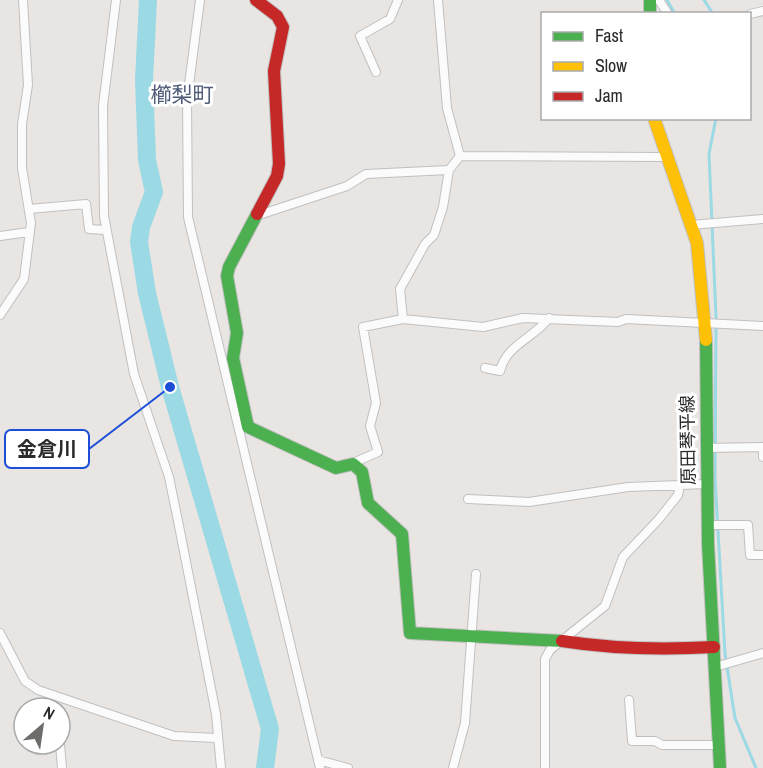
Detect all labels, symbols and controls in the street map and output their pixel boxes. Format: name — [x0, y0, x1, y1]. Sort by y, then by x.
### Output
legend — [541, 12, 751, 120]
text: Fast — [595, 23, 623, 48]
text: Slow — [595, 53, 627, 78]
district label: 櫛梨町 — [151, 80, 214, 109]
text: Jam — [595, 83, 623, 108]
street label: 原田琴平線 — [674, 395, 701, 485]
callout: 金倉川 — [5, 430, 89, 468]
text: 金倉川 — [17, 435, 77, 462]
north arrow — [12, 696, 72, 756]
text: N — [40, 701, 59, 725]

